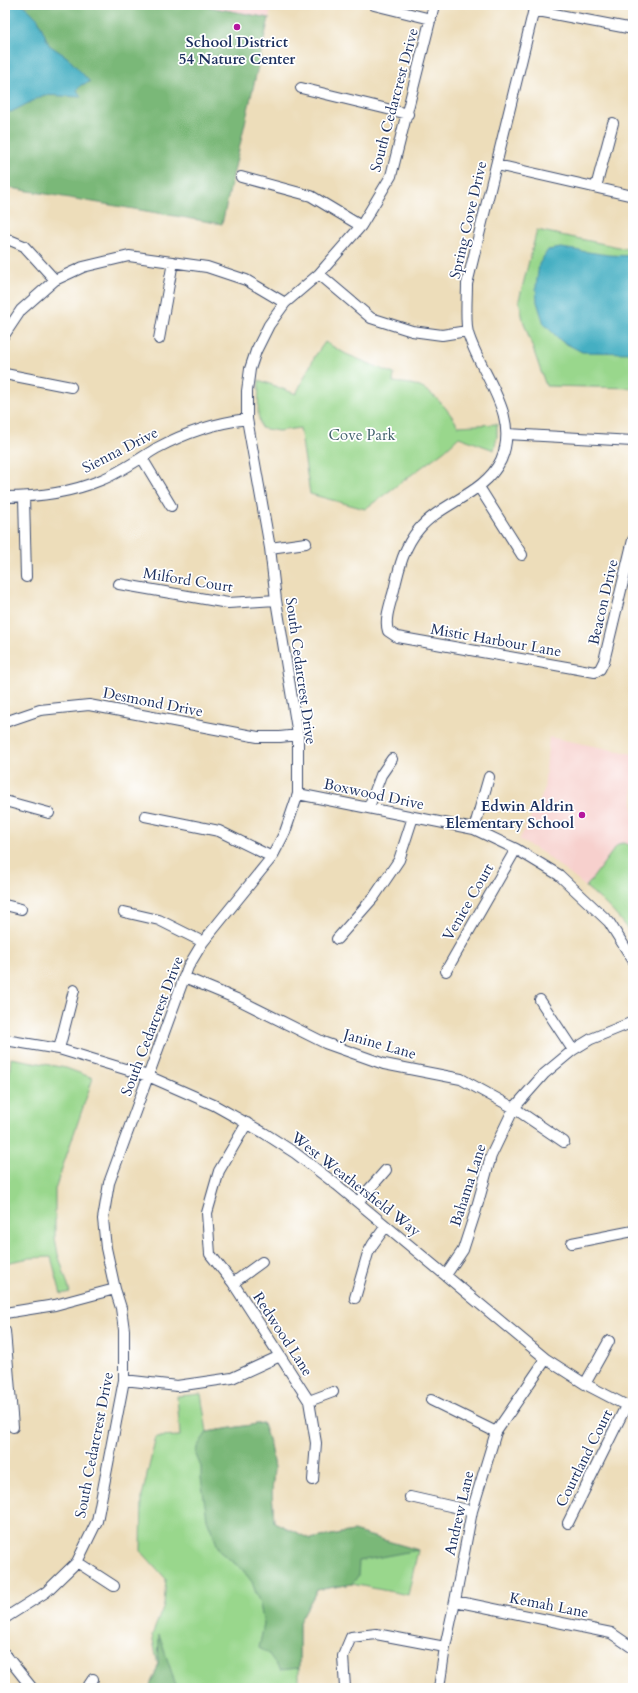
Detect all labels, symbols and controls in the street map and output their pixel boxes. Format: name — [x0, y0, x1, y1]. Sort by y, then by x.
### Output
marker: School District 54 Nature Center — [232, 22, 242, 32]
street label: South Cedarcrest Drive — [365, 26, 423, 174]
place label: School District 54 Nature Center — [179, 32, 296, 69]
street label: Spring Cove Drive — [445, 159, 491, 281]
street label: Sienna Drive — [79, 422, 161, 478]
park label: Cove Park — [329, 425, 395, 445]
street label: Beacon Drive — [583, 557, 623, 647]
street label: Milford Court — [142, 563, 234, 597]
street label: South Cedarcrest Drive — [281, 596, 321, 746]
street label: Mistic Harbour Lane — [429, 619, 563, 661]
street label: Desmond Drive — [101, 682, 205, 722]
street label: Boxwood Drive — [322, 774, 426, 814]
place label: Edwin Aldrin Elementary School — [445, 796, 575, 833]
marker: Edwin Aldrin Elementary School — [577, 810, 587, 820]
street label: Venice Court — [438, 859, 498, 944]
street label: South Cedarcrest Drive — [116, 953, 188, 1099]
street label: Janine Lane — [339, 1024, 419, 1064]
street label: West Weathersfield Way — [286, 1126, 425, 1241]
street label: Bahama Lane — [445, 1141, 491, 1229]
street label: Redwood Lane — [248, 1288, 318, 1380]
street label: South Cedarcrest Drive — [70, 1370, 118, 1520]
street label: Courtland Court — [551, 1406, 617, 1510]
street label: Andrew Lane — [440, 1468, 479, 1557]
street label: Kemah Lane — [508, 1588, 591, 1623]

